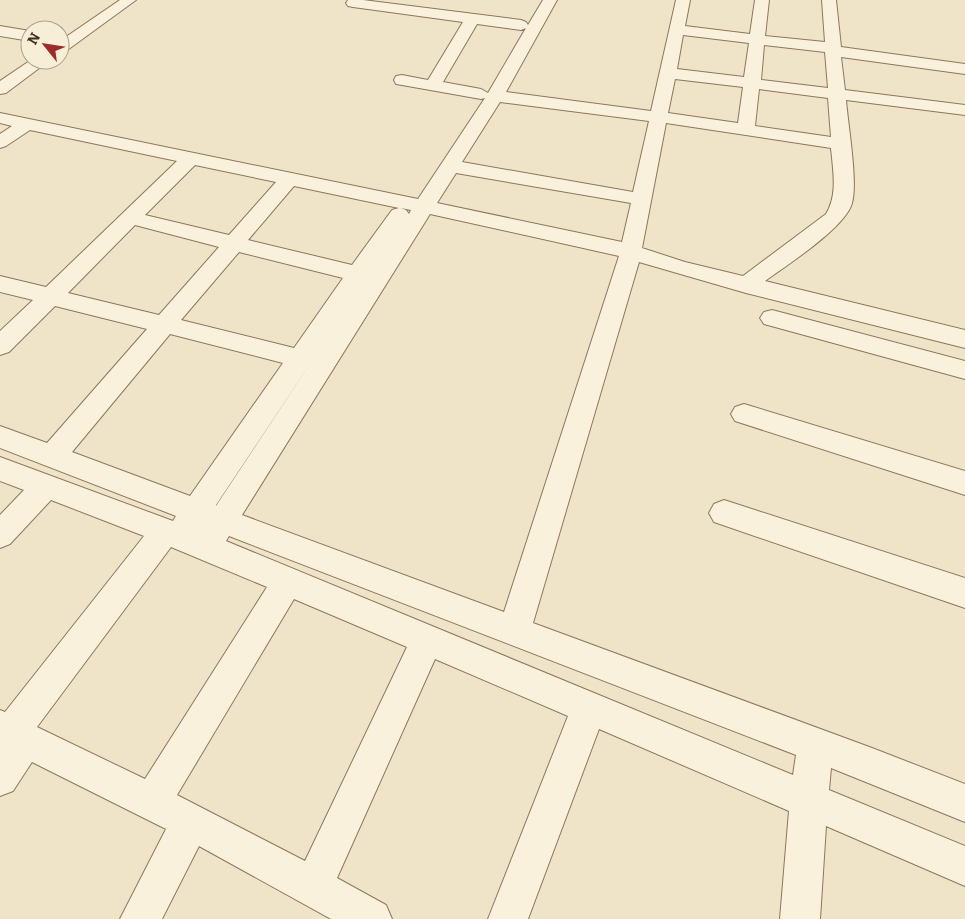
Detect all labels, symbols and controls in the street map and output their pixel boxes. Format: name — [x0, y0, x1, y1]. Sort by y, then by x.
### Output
north arrow — [20, 20, 70, 70]
text: N — [24, 30, 44, 48]

